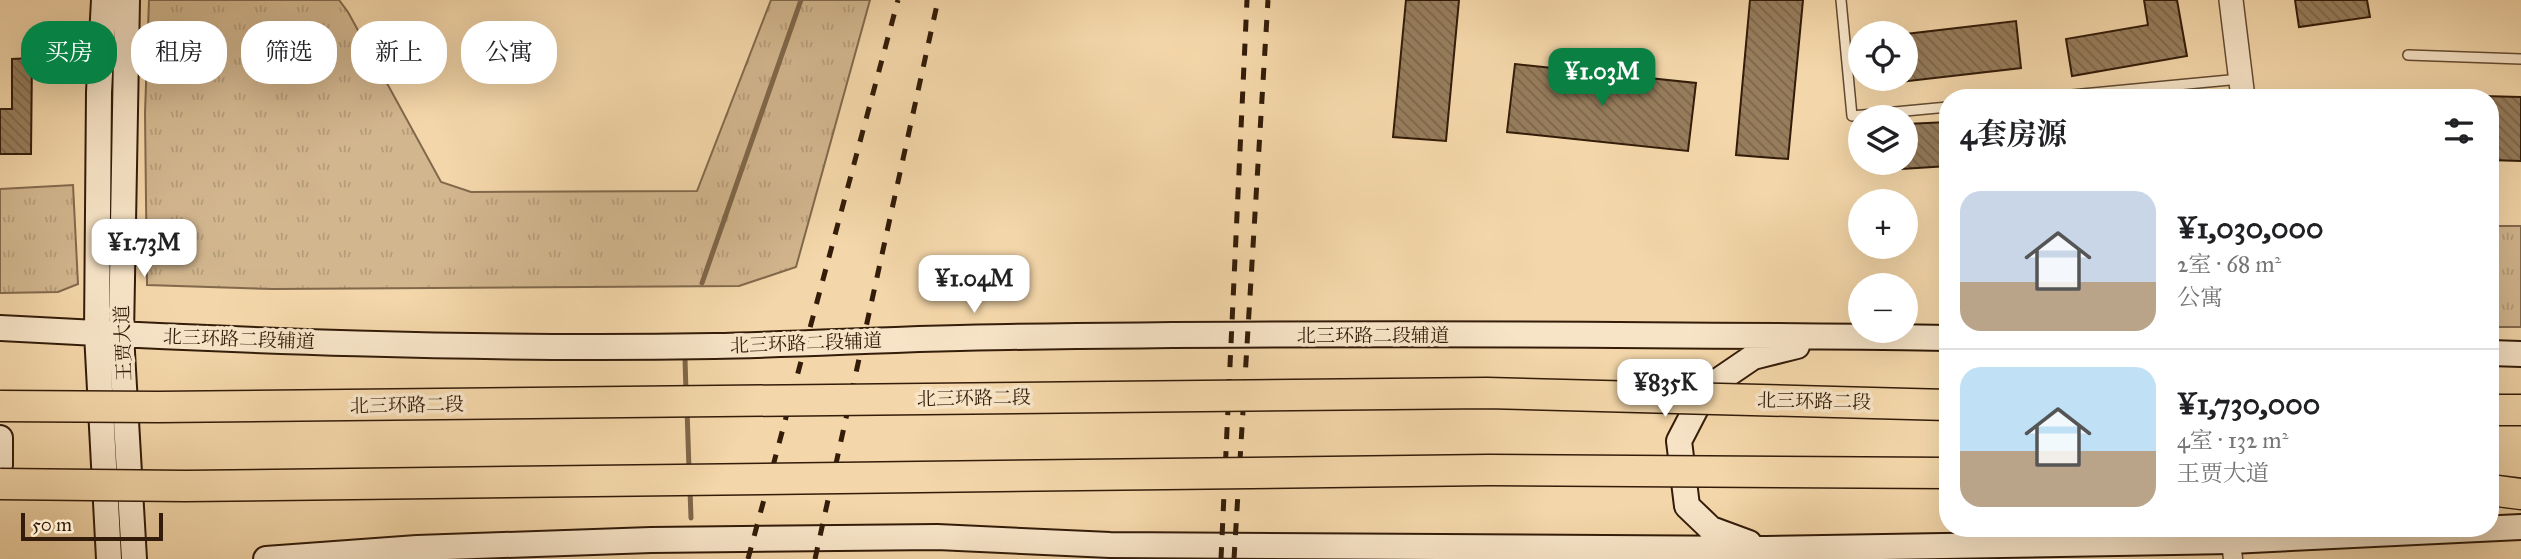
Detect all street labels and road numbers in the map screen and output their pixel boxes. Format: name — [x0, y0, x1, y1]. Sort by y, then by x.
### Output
street label: 王贾大道 — [110, 305, 136, 381]
street label: 北三环路二段辅道 — [1297, 324, 1449, 347]
street label: 北三环路二段辅道 — [163, 325, 315, 353]
street label: 北三环路二段辅道 — [730, 329, 882, 357]
street label: 北三环路二段 — [917, 386, 1031, 410]
street label: 北三环路二段 — [1757, 389, 1871, 413]
street label: 北三环路二段 — [350, 393, 464, 417]

